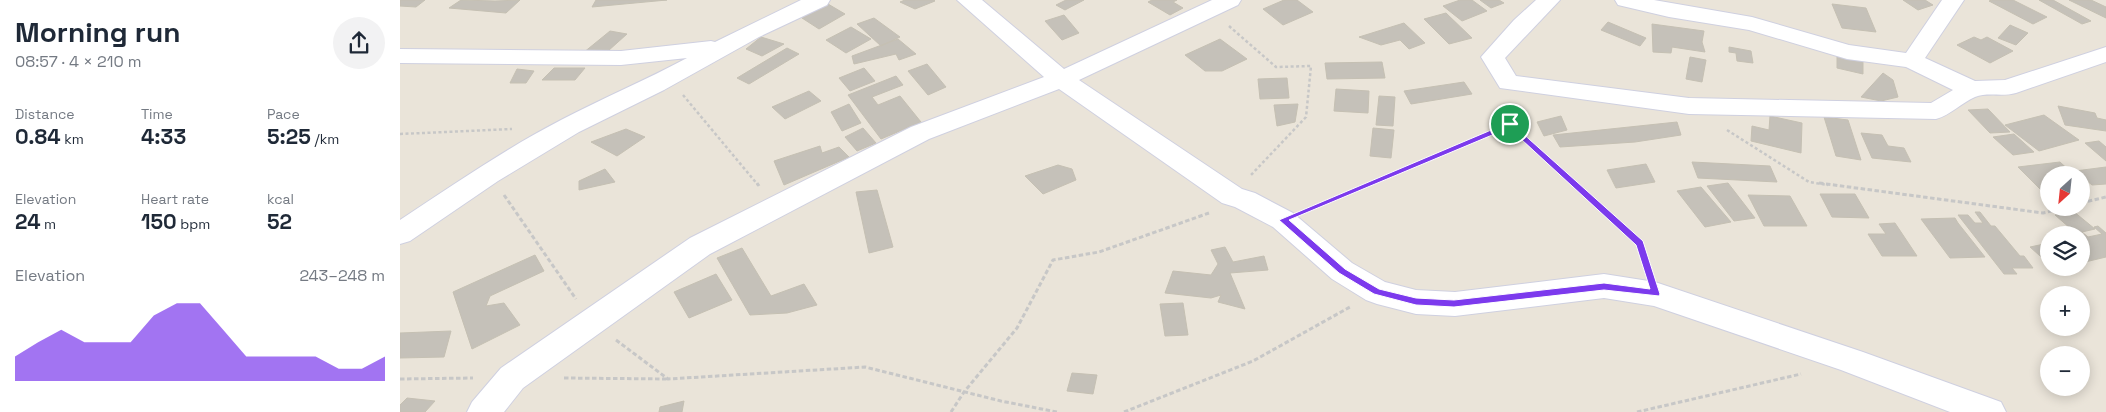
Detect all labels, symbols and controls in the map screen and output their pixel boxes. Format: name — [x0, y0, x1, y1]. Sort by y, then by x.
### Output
text: Morning run — [15, 14, 180, 50]
button: share — [333, 17, 385, 69]
text: 08:57 · 4 × 210 m — [15, 51, 142, 72]
pin — [1489, 103, 1531, 145]
text: Distance — [15, 105, 75, 123]
text: Time — [141, 105, 173, 123]
text: Pace — [267, 105, 300, 123]
icon: arrive — [1496, 110, 1524, 138]
text: 0.84 — [15, 123, 61, 150]
text: 4:33 — [141, 123, 186, 150]
text: 5:25 — [267, 123, 311, 150]
text: km — [61, 130, 84, 148]
text: /km — [311, 130, 339, 148]
north arrow — [2040, 166, 2090, 216]
map controls — [2040, 166, 2090, 396]
text: Elevation — [15, 190, 76, 208]
text: Heart rate — [141, 190, 209, 208]
text: kcal — [267, 190, 294, 208]
text: 24 — [15, 208, 41, 235]
text: 150 — [141, 208, 177, 235]
text: 52 — [267, 208, 292, 235]
text: m — [41, 215, 56, 233]
text: bpm — [177, 215, 210, 233]
button: layers — [2040, 226, 2090, 276]
text: Elevation — [15, 265, 85, 286]
text: 243–248 m — [299, 265, 385, 286]
button: + — [2040, 286, 2090, 336]
button: − — [2040, 346, 2090, 396]

